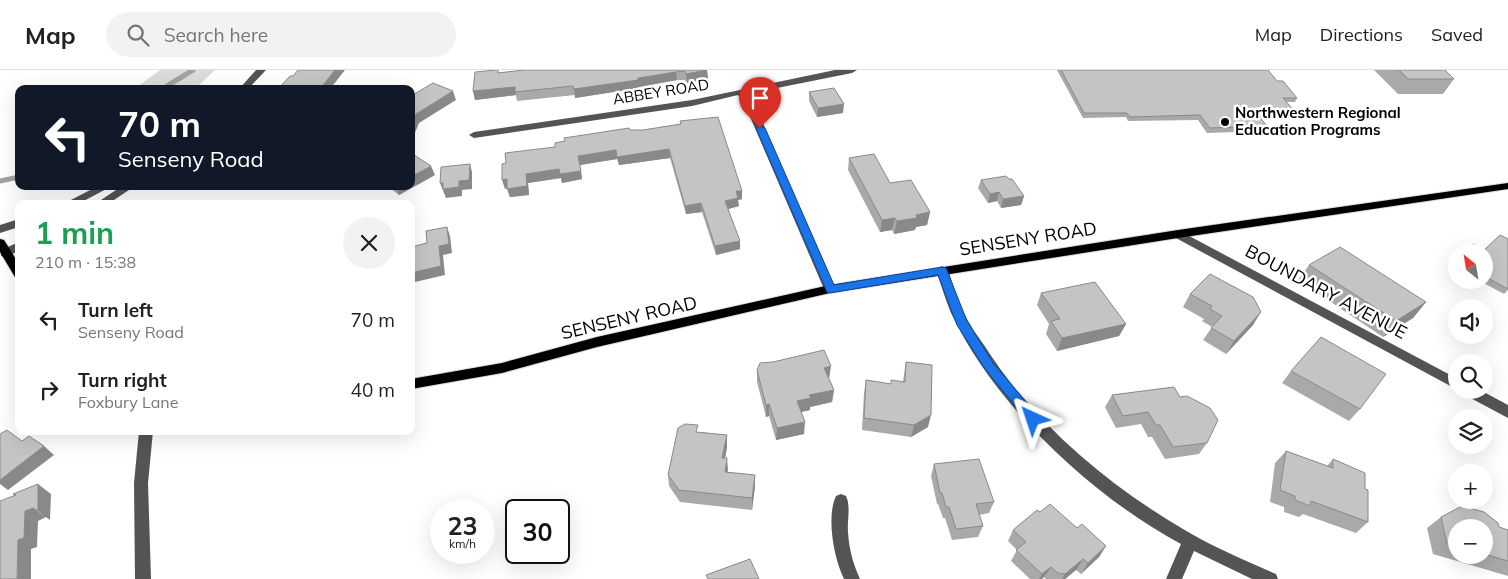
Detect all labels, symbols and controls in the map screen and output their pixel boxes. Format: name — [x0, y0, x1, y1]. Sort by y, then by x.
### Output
search box — [106, 12, 456, 57]
text: Map — [25, 20, 76, 50]
icon: search — [124, 21, 152, 49]
text: Search here — [164, 23, 268, 47]
text: Map — [1255, 23, 1292, 46]
text: Directions — [1320, 23, 1403, 46]
text: Saved — [1431, 23, 1483, 46]
street label: ABBEY ROAD — [611, 75, 710, 108]
pin — [739, 77, 781, 128]
icon: arrive — [746, 84, 774, 112]
text: 70 m — [118, 102, 201, 146]
place label: Northwestern Regional Education Programs — [1235, 103, 1401, 139]
icon: left — [35, 105, 100, 170]
marker: Northwestern Regional Education Programs — [1219, 116, 1231, 128]
text: Senseny Road — [118, 145, 264, 173]
text: 1 min — [35, 214, 114, 252]
street label: SENSENY ROAD — [958, 216, 1098, 261]
button: close — [343, 217, 395, 269]
street label: BOUNDARY AVENUE — [1242, 239, 1411, 344]
north arrow — [1448, 244, 1492, 289]
map controls — [1448, 244, 1493, 564]
text: 210 m · 15:38 — [35, 252, 136, 272]
street label: SENSENY ROAD — [559, 291, 699, 344]
text: Turn left — [78, 298, 153, 322]
button: sound — [1448, 299, 1493, 344]
icon: left — [35, 306, 63, 334]
text: 70 m — [351, 308, 395, 332]
text: Senseny Road — [78, 322, 184, 342]
button: search — [1448, 354, 1493, 399]
text: Turn right — [78, 368, 167, 392]
icon: right — [35, 376, 63, 404]
text: 40 m — [351, 378, 395, 402]
text: Foxbury Lane — [78, 392, 178, 412]
position arrow — [1006, 392, 1058, 444]
button: layers — [1448, 409, 1493, 454]
button: + — [1448, 464, 1493, 509]
speed limit sign: 30 — [505, 499, 570, 564]
text: 23 — [447, 510, 478, 541]
button: − — [1448, 519, 1493, 564]
text: km/h — [449, 536, 476, 551]

